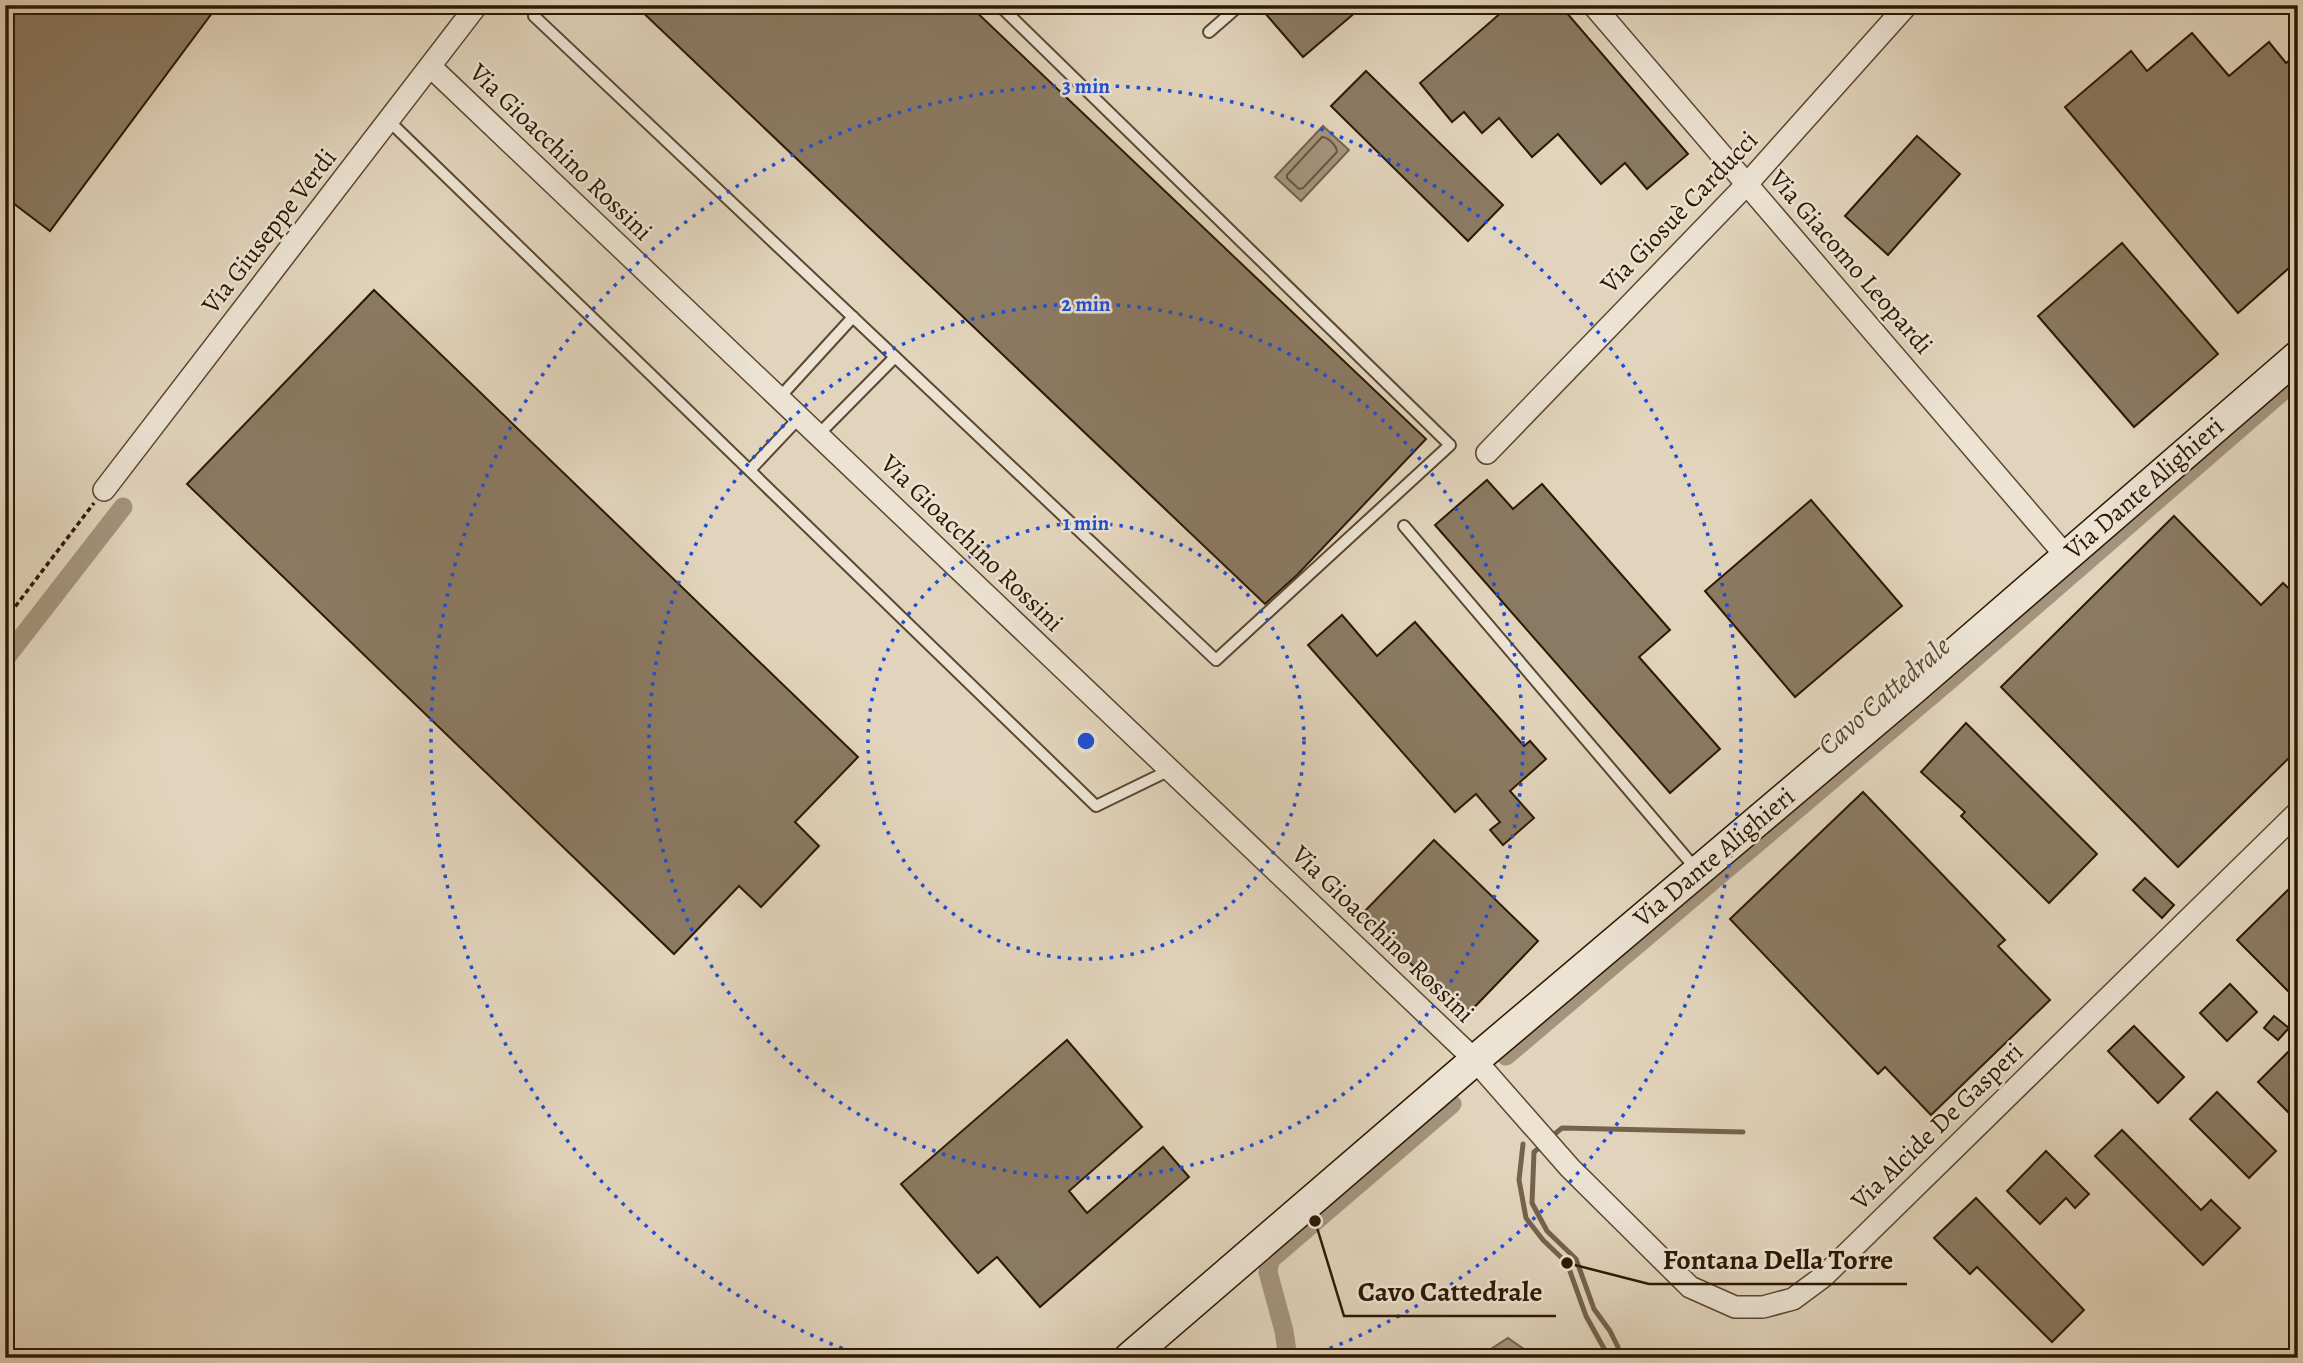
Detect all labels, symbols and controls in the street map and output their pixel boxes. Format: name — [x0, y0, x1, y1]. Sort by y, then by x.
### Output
street label: Via Gioacchino Rossini — [461, 55, 660, 249]
text: 3 min — [1062, 72, 1110, 100]
street label: Via Giosuè Carducci — [1592, 123, 1766, 301]
street label: Via Giuseppe Verdi — [193, 141, 345, 322]
street label: Via Giacomo Leopardi — [1761, 162, 1941, 362]
text: 2 min — [1061, 290, 1111, 318]
street label: Via Dante Alighieri — [2056, 409, 2231, 568]
street label: Via Gioacchino Rossini — [872, 446, 1071, 640]
text: 1 min — [1063, 509, 1110, 537]
water label: Cavo Cattedrale — [1810, 628, 1958, 764]
centre of rings — [1074, 729, 1098, 753]
street label: Via Dante Alighieri — [1625, 779, 1802, 936]
street label: Via Gioacchino Rossini — [1283, 837, 1482, 1031]
street label: Via Alcide De Gasperi — [1843, 1035, 2031, 1218]
callout: Fontana Della Torre — [1649, 1235, 1907, 1284]
text: Fontana Della Torre — [1663, 1241, 1893, 1279]
callout: Cavo Cattedrale — [1344, 1267, 1556, 1316]
text: Cavo Cattedrale — [1358, 1273, 1542, 1311]

